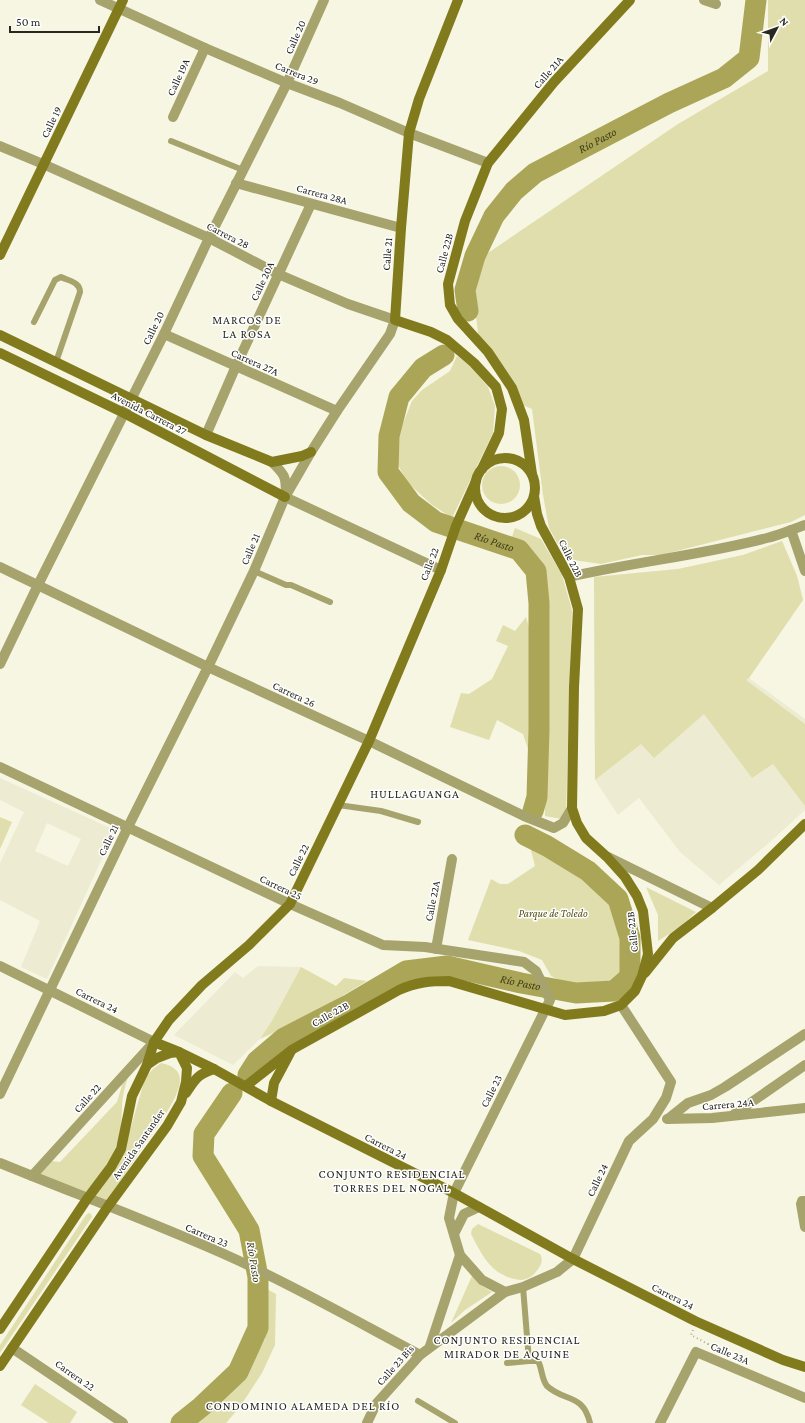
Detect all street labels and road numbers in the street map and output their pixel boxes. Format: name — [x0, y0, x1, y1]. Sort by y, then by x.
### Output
street label: Calle 20 — [282, 18, 308, 56]
street label: Calle 21A — [531, 53, 566, 91]
street label: Calle 19A — [164, 56, 192, 97]
street label: Carrera 29 — [274, 59, 320, 87]
street label: Calle 19 — [38, 104, 64, 140]
street label: Carrera 28A — [295, 181, 349, 207]
street label: Carrera 28 — [205, 219, 251, 251]
street label: Calle 22B — [433, 232, 455, 274]
street label: Calle 21 — [380, 237, 394, 271]
street label: Calle 20A — [248, 259, 277, 303]
street label: Calle 20 — [140, 309, 166, 347]
street label: Carrera 27A — [229, 346, 281, 378]
street label: Avenida Carrera 27 — [110, 389, 188, 437]
street label: Calle 21 — [238, 531, 262, 567]
street label: Calle 22B — [557, 537, 585, 579]
street label: Calle 22 — [417, 546, 441, 582]
street label: Carrera 26 — [271, 679, 317, 709]
street label: Calle 21 — [95, 822, 121, 858]
street label: Calle 22 — [285, 842, 311, 878]
street label: Carrera 25 — [258, 872, 304, 902]
street label: Calle 22A — [422, 879, 442, 922]
street label: Calle 22B — [624, 911, 640, 953]
street label: Carrera 24 — [74, 985, 120, 1016]
street label: Calle 22B — [309, 999, 351, 1029]
street label: Calle 23 — [478, 1073, 504, 1109]
street label: Calle 22 — [71, 1081, 103, 1115]
street label: Carrera 24A — [702, 1096, 755, 1112]
street label: Avenida Santander — [109, 1107, 167, 1181]
street label: Carrera 24 — [363, 1130, 409, 1162]
street label: Calle 24 — [584, 1161, 610, 1198]
street label: Carrera 23 — [184, 1221, 230, 1249]
street label: Carrera 24 — [650, 1280, 696, 1312]
street label: Calle 23A — [709, 1340, 752, 1367]
street label: Calle 23 Bis — [374, 1342, 416, 1388]
street label: Carrera 22 — [53, 1357, 97, 1393]

